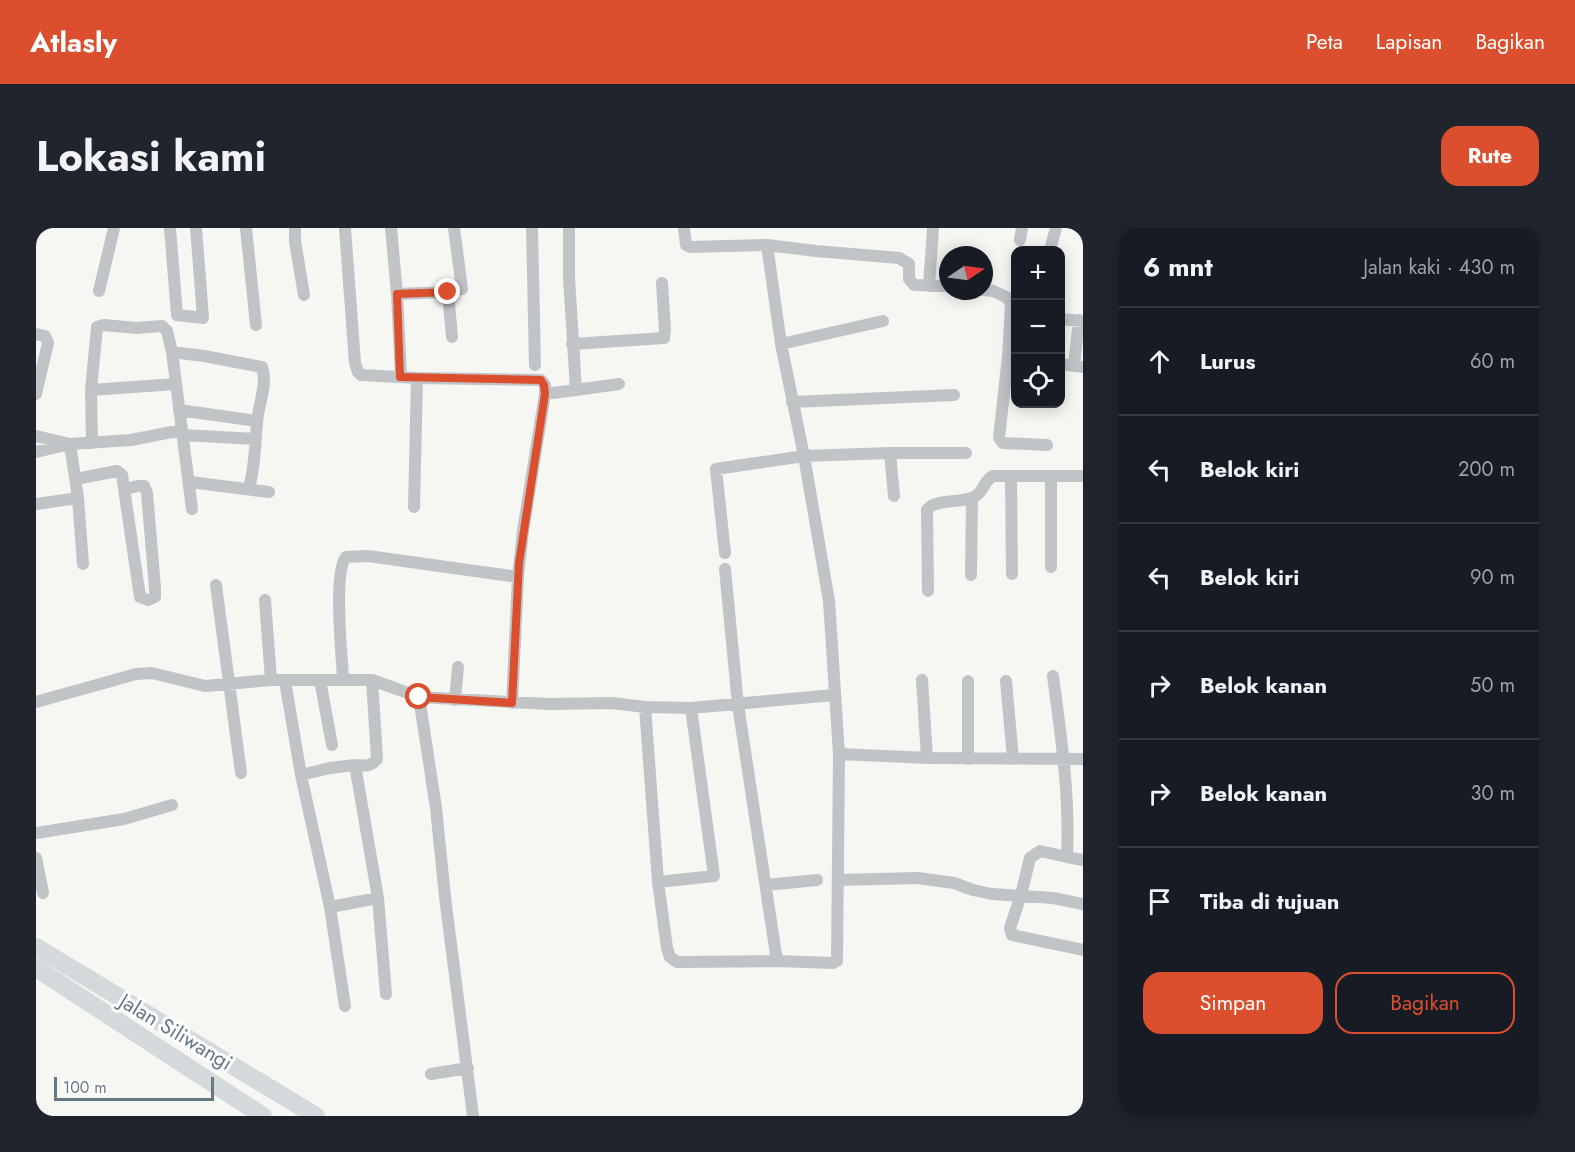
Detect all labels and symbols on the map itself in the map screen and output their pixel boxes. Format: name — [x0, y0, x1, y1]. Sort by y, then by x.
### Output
north arrow — [939, 246, 993, 300]
route end — [434, 278, 460, 304]
route start — [405, 683, 431, 709]
street label: Jalan Siliwangi — [111, 985, 238, 1078]
scale bar — [54, 1074, 214, 1102]

